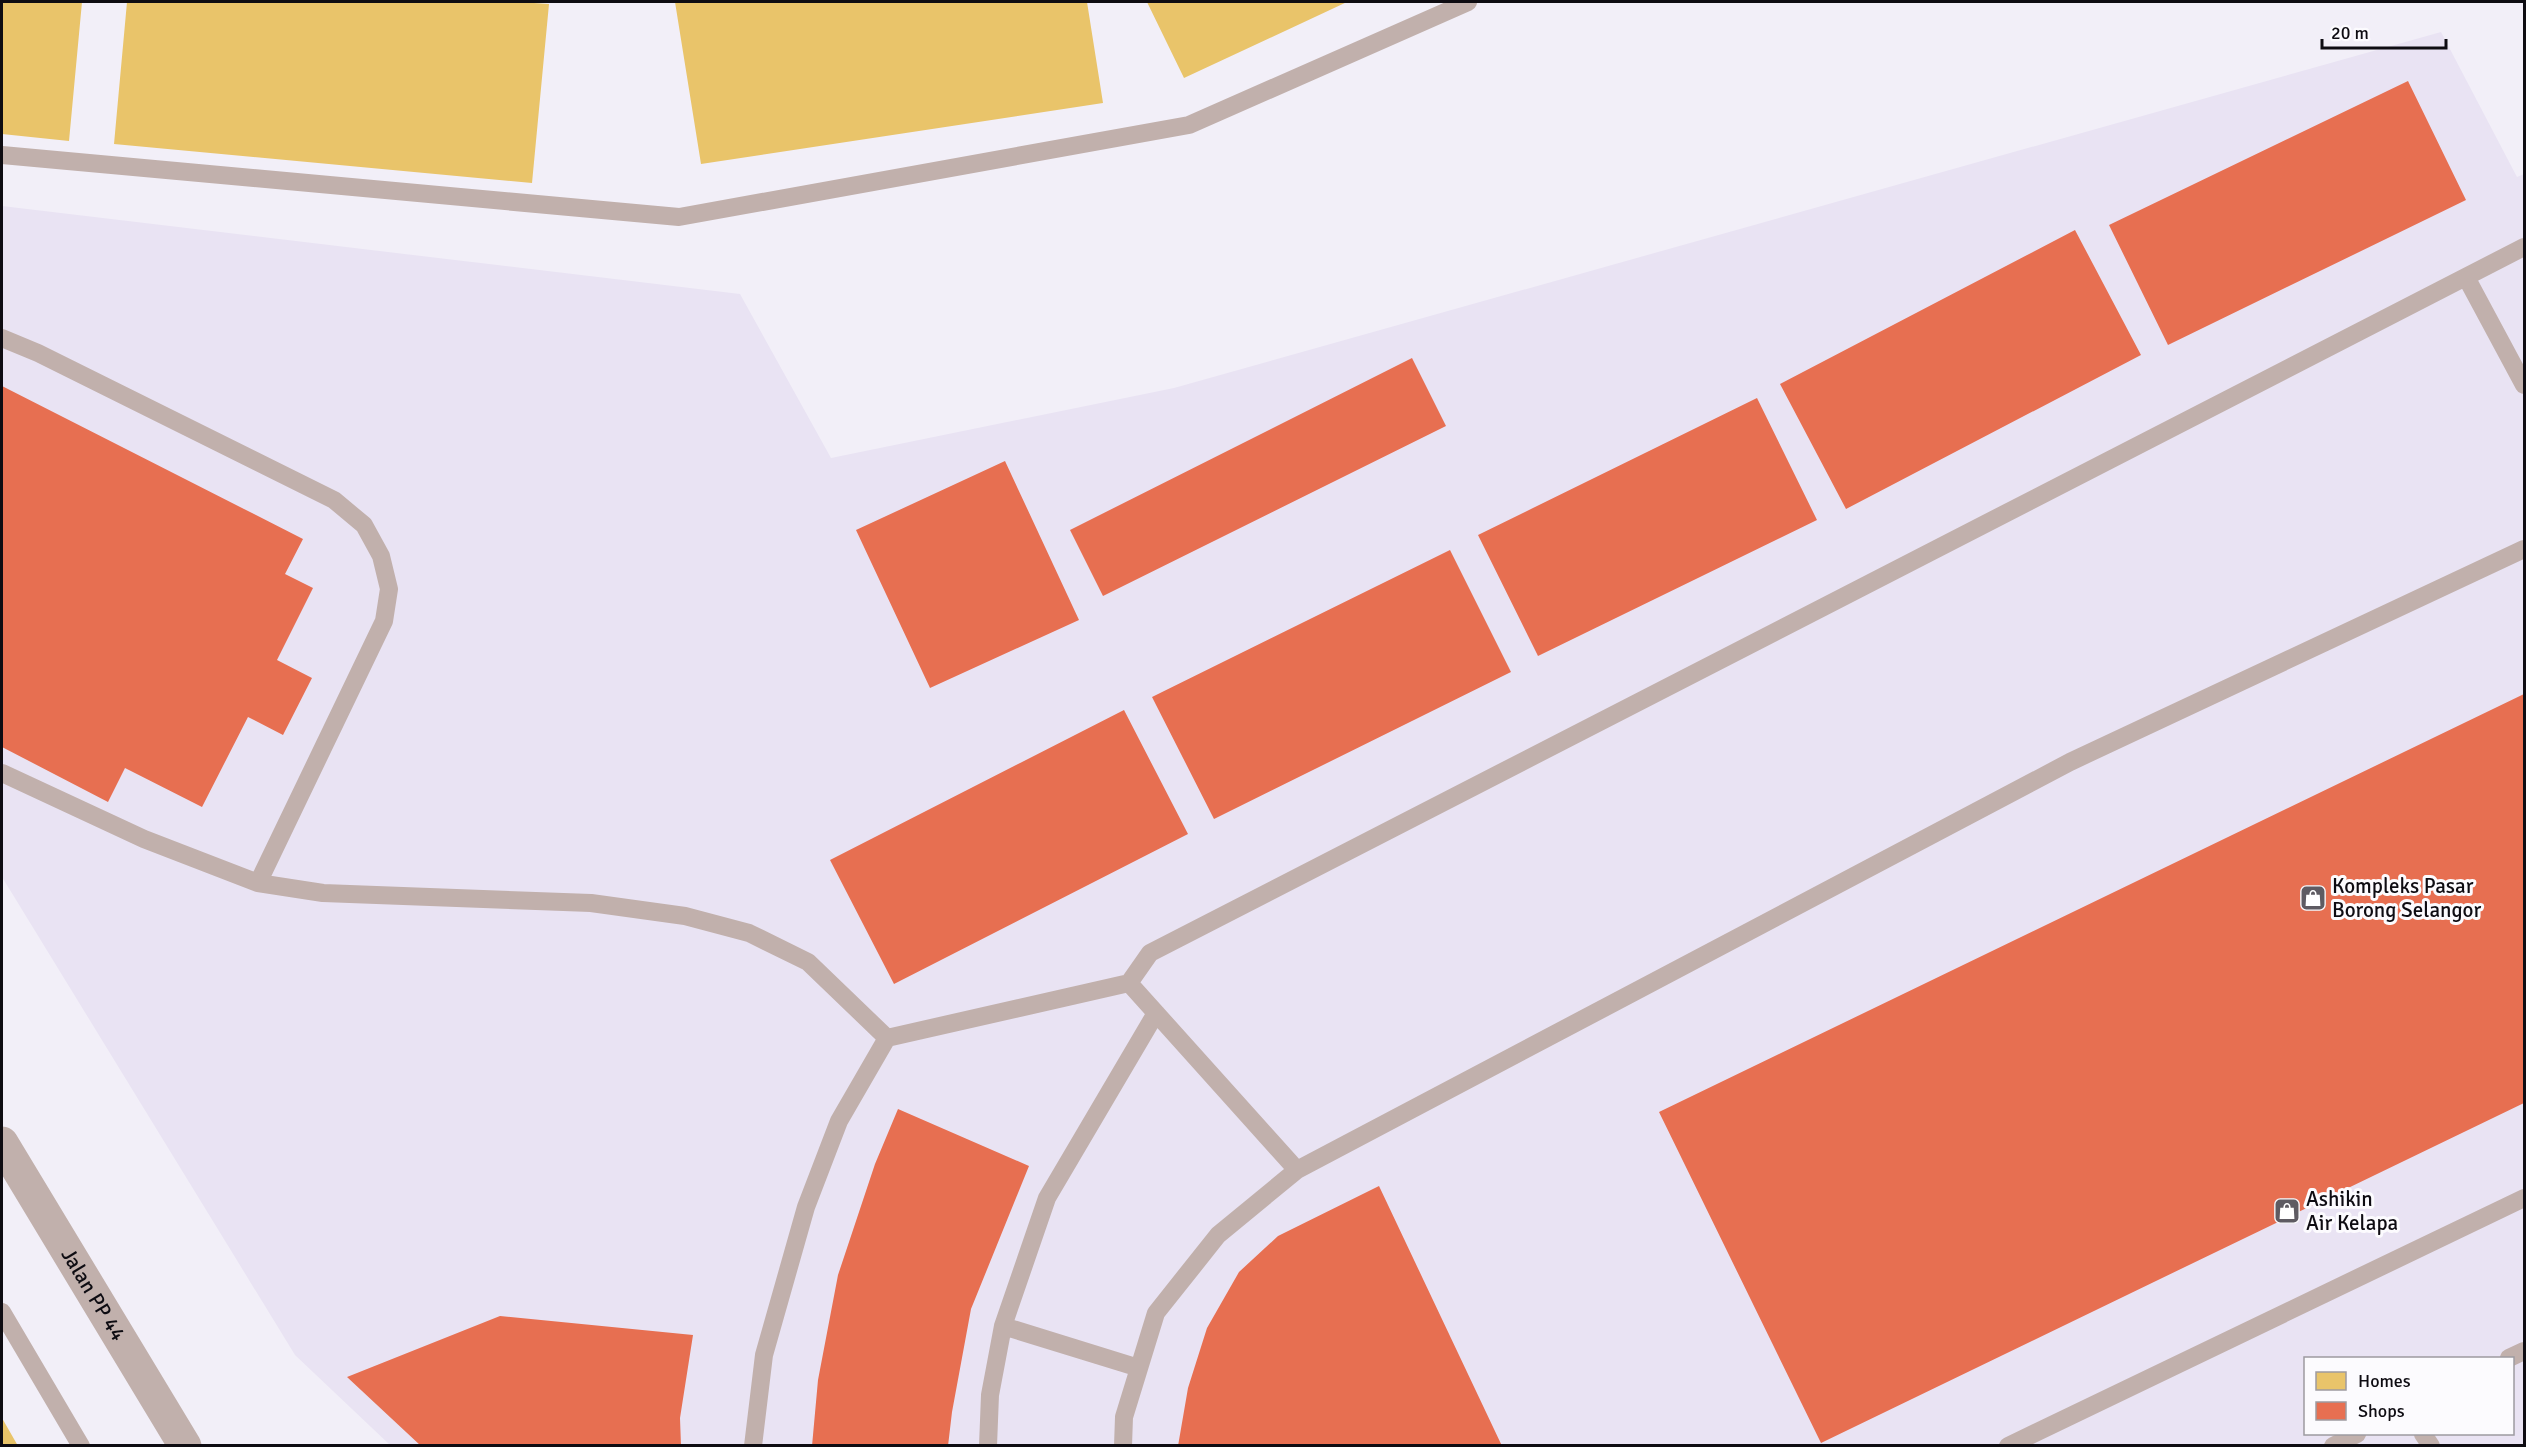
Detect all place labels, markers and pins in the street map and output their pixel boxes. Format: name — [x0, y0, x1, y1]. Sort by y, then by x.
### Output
place label: Kompleks Pasar Borong Selangor — [2332, 873, 2482, 923]
shop icon: Kompleks Pasar Borong Selangor — [2298, 883, 2328, 913]
place label: Ashikin Air Kelapa — [2306, 1186, 2398, 1236]
shop icon: Ashikin Air Kelapa — [2272, 1196, 2302, 1226]

